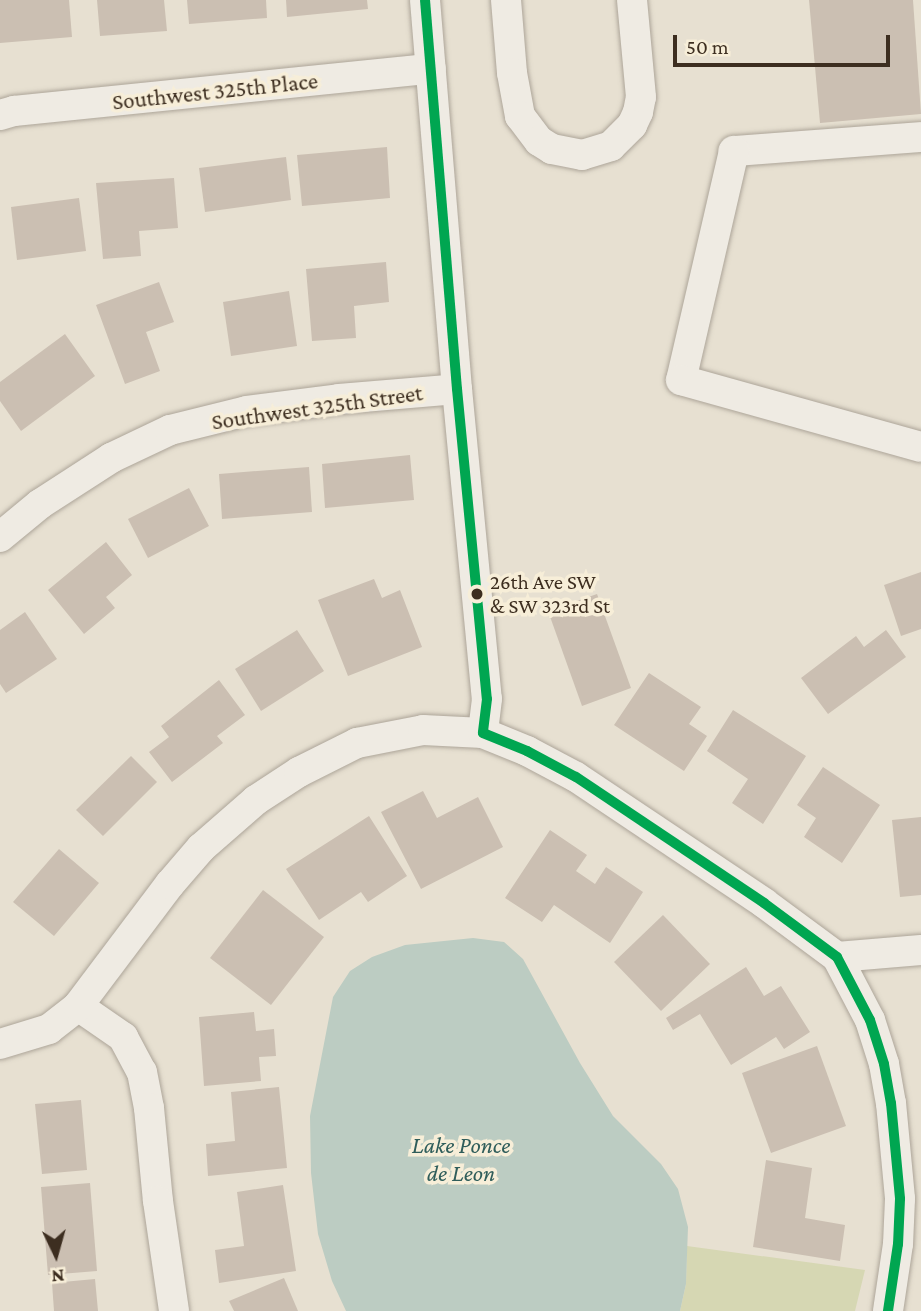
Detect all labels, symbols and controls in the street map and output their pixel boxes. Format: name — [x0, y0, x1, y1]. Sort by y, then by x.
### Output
scale bar — [676, 21, 893, 65]
text: 50 m — [686, 35, 729, 59]
street label: Southwest 325th Place — [111, 66, 319, 116]
street label: Southwest 325th Street — [210, 379, 424, 435]
place label: 26th Ave SW & SW 323rd St — [490, 569, 610, 619]
marker: 26th Ave SW & SW 323rd St — [470, 587, 484, 601]
water label: Lake Ponce de Leon — [412, 1131, 510, 1187]
north arrow — [21, 1220, 91, 1290]
text: N — [51, 1265, 65, 1287]

